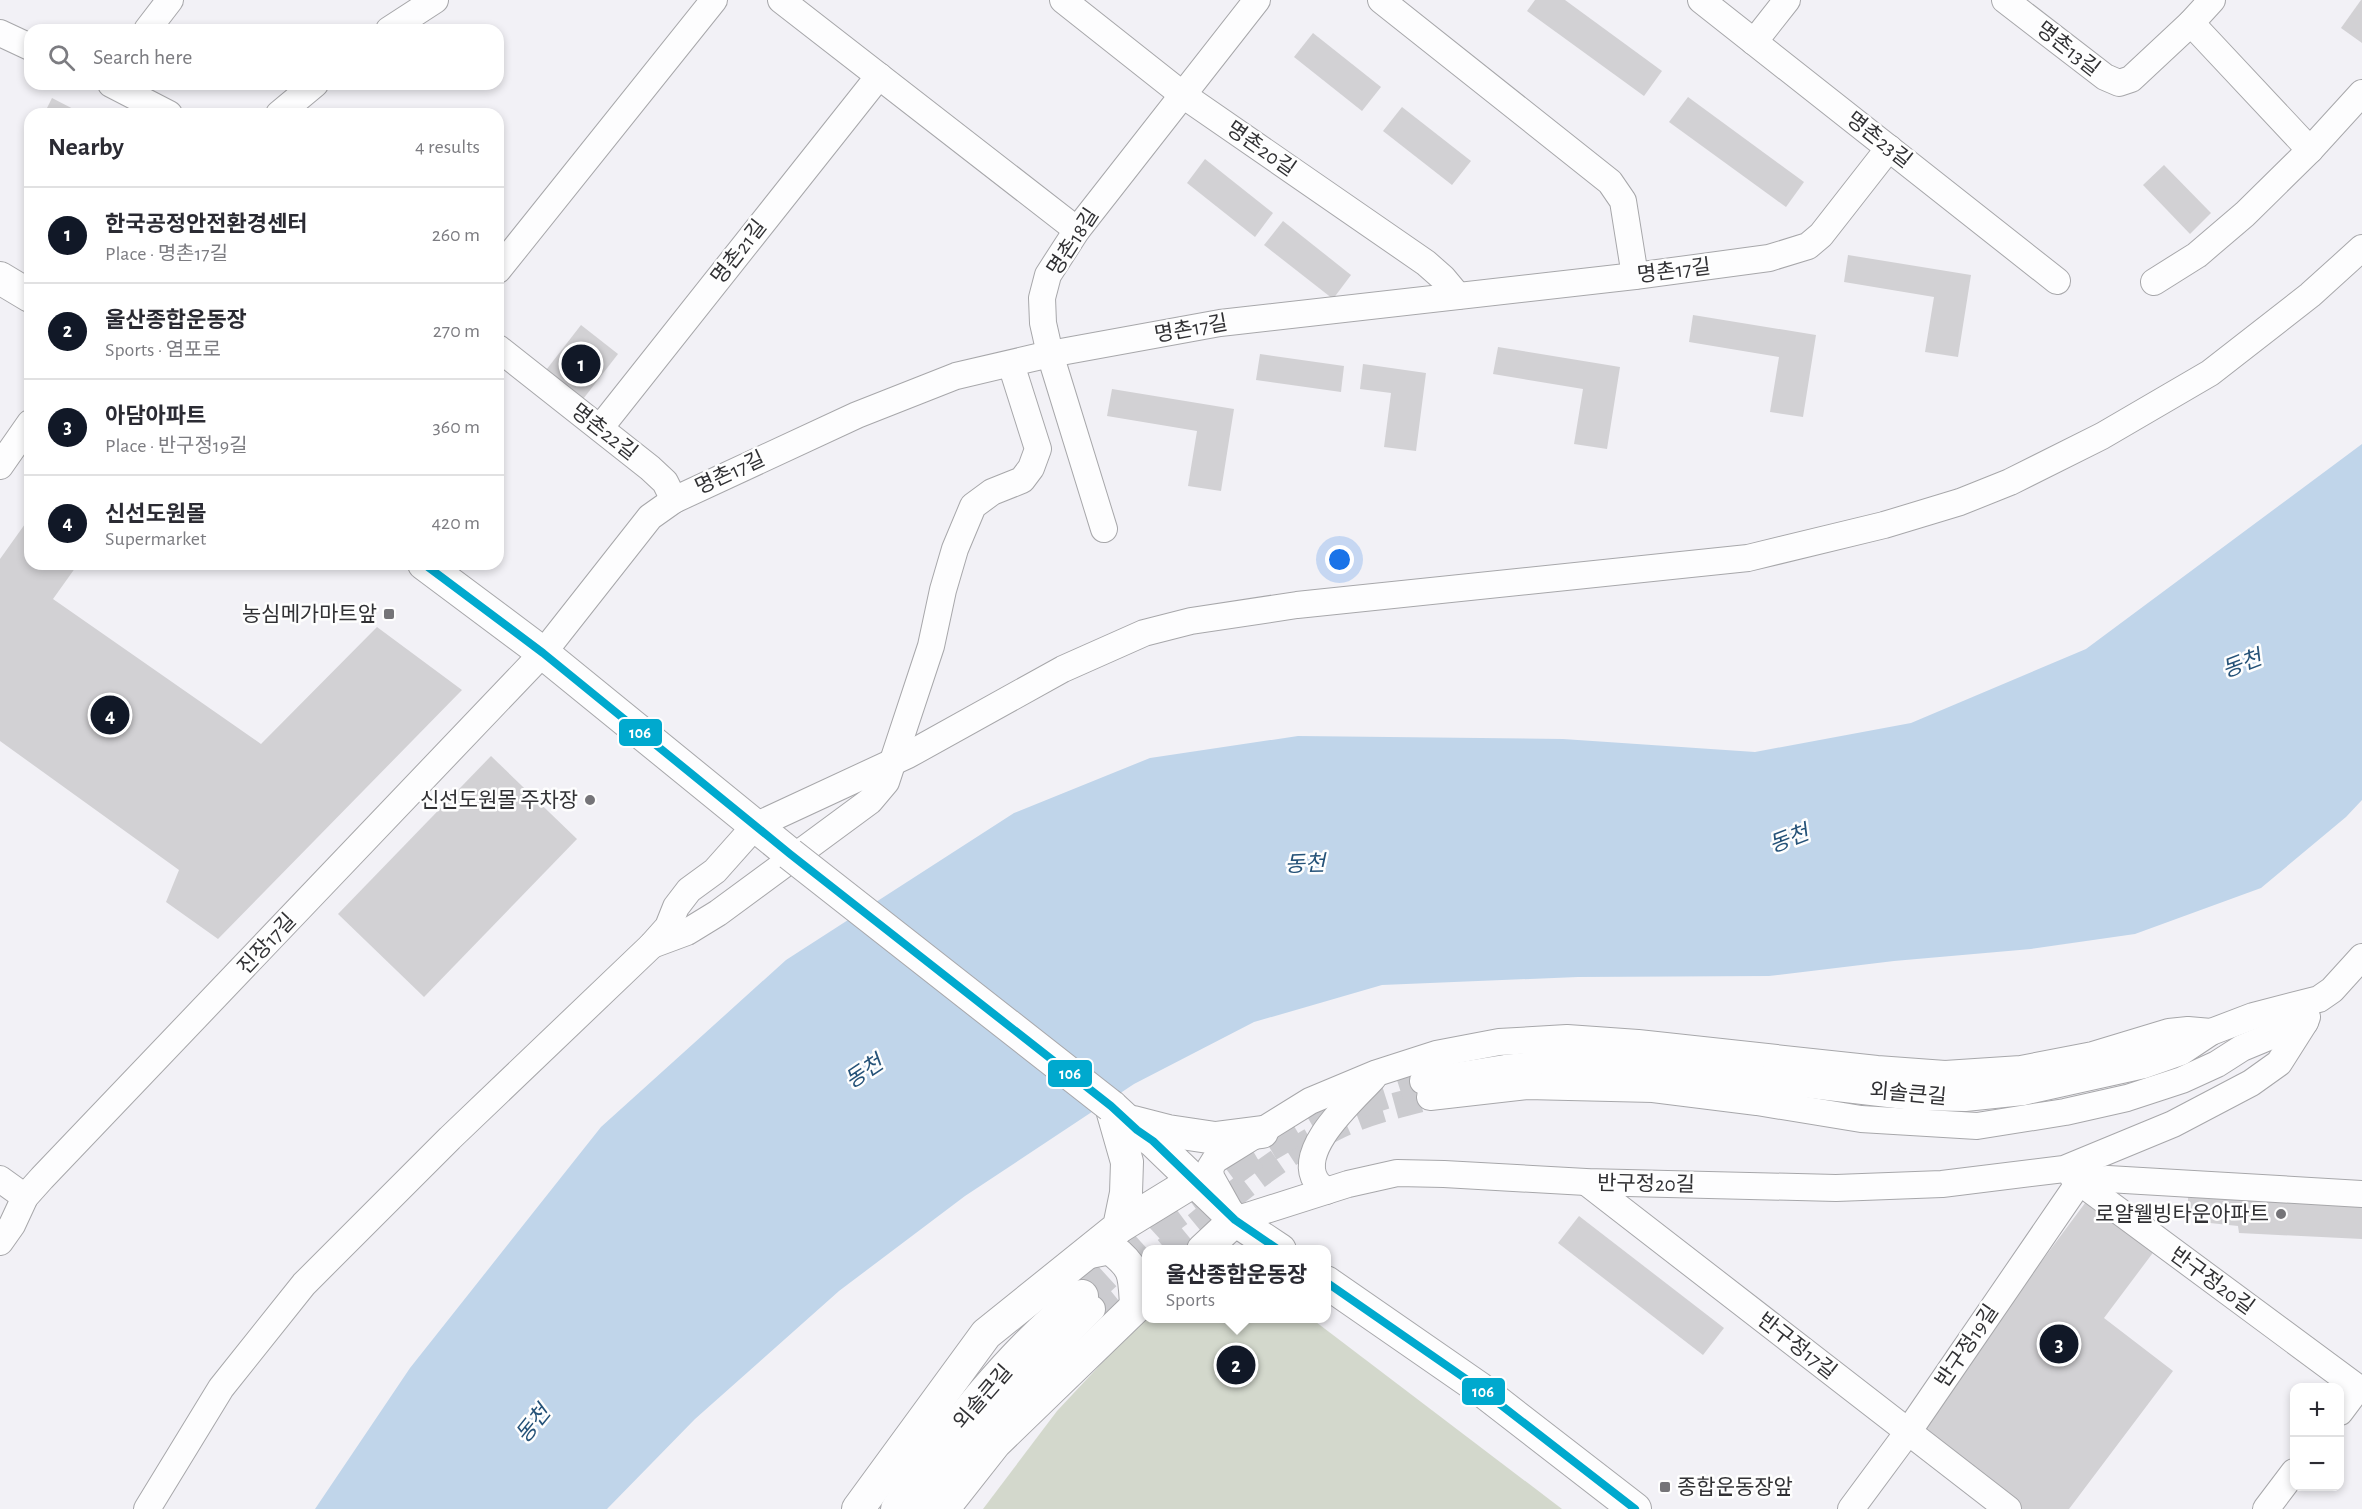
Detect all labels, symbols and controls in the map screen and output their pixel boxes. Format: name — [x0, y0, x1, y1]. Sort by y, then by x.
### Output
street label: 명촌13길 — [2032, 17, 2104, 80]
search box — [24, 24, 504, 90]
icon: search — [45, 41, 78, 74]
text: Search here — [93, 46, 192, 68]
street label: 명촌23길 — [1843, 107, 1916, 172]
street label: 명촌20길 — [1223, 117, 1300, 180]
text: Nearby — [48, 134, 124, 160]
text: 4 results — [415, 137, 480, 157]
street label: 명촌18길 — [1043, 204, 1102, 279]
text: 한국공정안전환경센터 — [105, 213, 307, 235]
street label: 명촌21길 — [707, 215, 770, 288]
text: 1 — [64, 225, 71, 245]
text: 260 m — [432, 225, 480, 245]
text: Place · 명촌17길 — [105, 244, 228, 264]
street label: 명촌17길 — [1636, 255, 1712, 286]
text: 울산종합운동장 — [105, 309, 247, 331]
street label: 명촌17길 — [1153, 311, 1229, 346]
text: 2 — [63, 321, 72, 341]
text: 270 m — [433, 321, 480, 341]
text: Sports · 염포로 — [105, 340, 221, 360]
pin: 1 — [562, 342, 600, 386]
street label: 명촌22길 — [567, 399, 641, 464]
text: 아담아파트 — [105, 405, 206, 427]
text: 3 — [63, 417, 72, 437]
text: 360 m — [433, 417, 480, 437]
text: Place · 반구정19길 — [105, 436, 248, 456]
street label: 명촌17길 — [692, 447, 768, 498]
text: 신선도원몰 — [105, 503, 206, 525]
text: 4 — [62, 513, 73, 533]
text: 420 m — [431, 513, 480, 533]
text: Supermarket — [105, 529, 206, 549]
your location — [1325, 545, 1354, 574]
place label: 농심메가마트앞 — [242, 603, 377, 625]
marker: 농심메가마트앞 — [382, 607, 396, 621]
water label: 동천 — [2219, 645, 2267, 682]
pin: 4 — [90, 692, 130, 738]
line badge: 106 — [618, 718, 663, 747]
text: 106 — [629, 725, 651, 741]
place label: 신선도원몰 주차장 — [420, 789, 578, 811]
marker: 신선도원몰 주차장 — [583, 793, 597, 807]
water label: 동천 — [1766, 820, 1814, 857]
water label: 동천 — [1284, 851, 1328, 876]
street label: 진장17길 — [233, 909, 300, 978]
water label: 동천 — [841, 1049, 889, 1092]
line badge: 106 — [1047, 1059, 1093, 1088]
text: 106 — [1059, 1066, 1081, 1082]
street label: 외솔큰길 — [1869, 1079, 1947, 1108]
street label: 반구정20길 — [1597, 1172, 1695, 1195]
place label: 로얄웰빙타운아파트 — [2095, 1203, 2269, 1225]
marker: 로얄웰빙타운아파트 — [2274, 1207, 2288, 1221]
street label: 반구정20길 — [2166, 1243, 2258, 1318]
popup — [1142, 1245, 1331, 1323]
text: 울산종합운동장 — [1166, 1264, 1307, 1286]
text: Sports — [1166, 1290, 1215, 1310]
street label: 반구정19길 — [1931, 1300, 2002, 1391]
street label: 반구정17길 — [1754, 1308, 1841, 1383]
pin: 3 — [2040, 1322, 2078, 1366]
pin: 2 — [1216, 1342, 1256, 1388]
street label: 외솔큰길 — [949, 1360, 1016, 1433]
line badge: 106 — [1461, 1377, 1506, 1406]
map controls — [2290, 1383, 2344, 1491]
button: + — [2290, 1383, 2344, 1437]
text: 106 — [1472, 1384, 1494, 1400]
water label: 동천 — [511, 1399, 556, 1447]
button: − — [2290, 1437, 2344, 1491]
place label: 종합운동장앞 — [1677, 1476, 1793, 1498]
marker: 종합운동장앞 — [1658, 1480, 1672, 1494]

